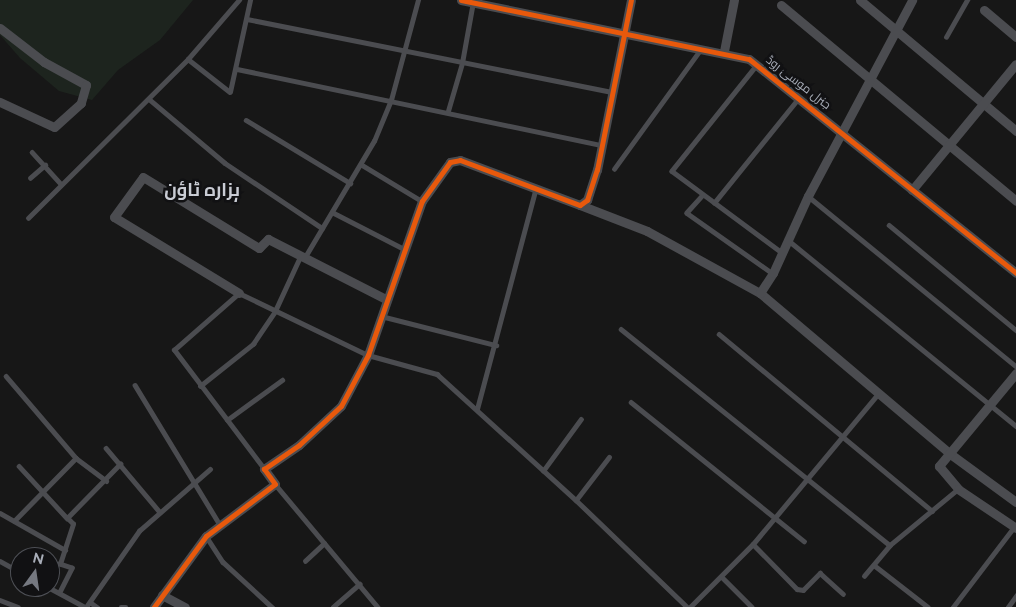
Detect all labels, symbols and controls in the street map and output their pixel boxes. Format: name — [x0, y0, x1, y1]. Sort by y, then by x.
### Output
street label: جنرل موسیٰ روڈ — [763, 53, 833, 113]
district label: ہزارہ ٹاؤن — [164, 179, 240, 201]
north arrow — [10, 547, 60, 597]
text: N — [31, 549, 46, 567]

